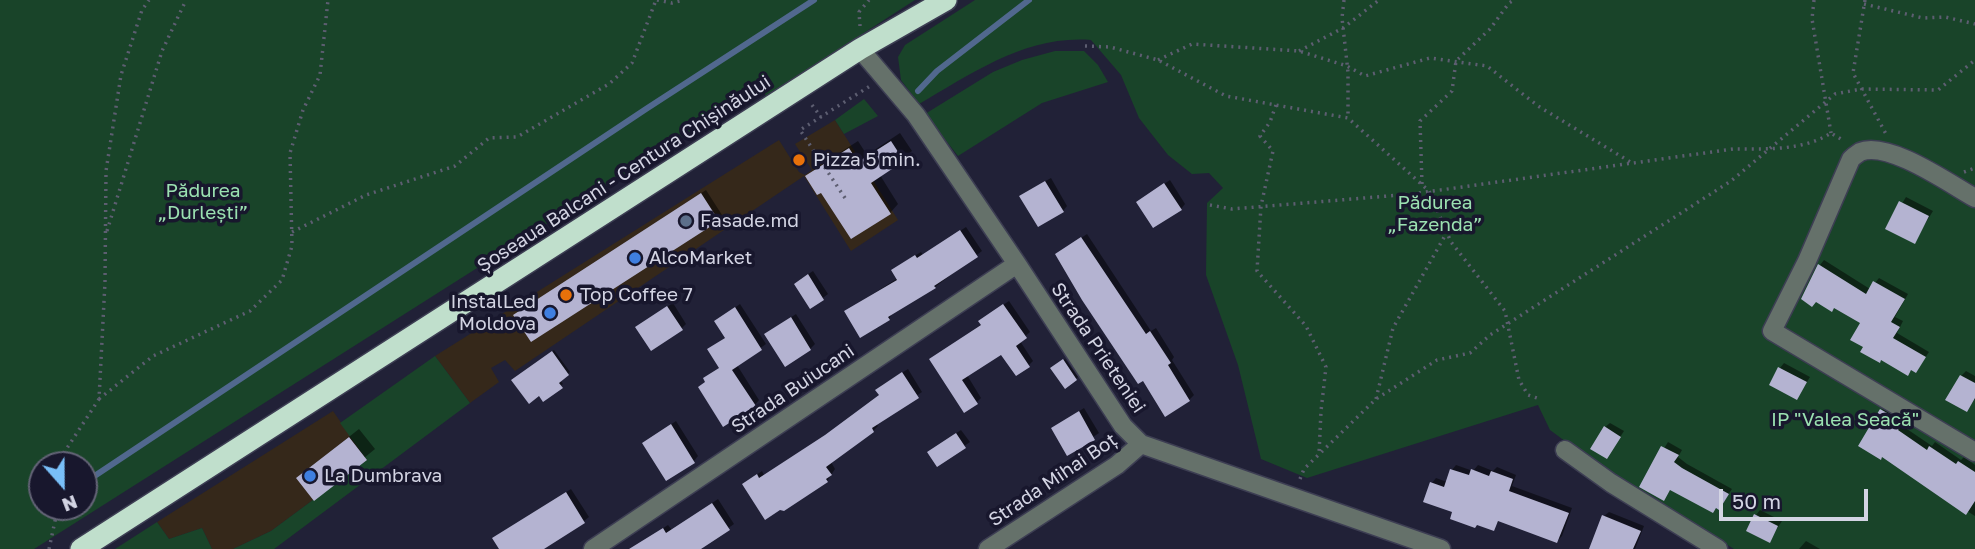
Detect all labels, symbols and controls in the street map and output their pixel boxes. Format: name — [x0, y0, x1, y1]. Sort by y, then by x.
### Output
street label: Șoseaua Balcani - Centura Chișinăului — [473, 70, 775, 278]
place label: Pizza 5 min. — [813, 149, 921, 171]
marker: Pizza 5 min. — [791, 152, 807, 168]
park label: Pădurea „Durlești” — [158, 180, 248, 224]
park label: Pădurea „Fazenda” — [1388, 192, 1482, 236]
place label: Fasade.md — [700, 210, 799, 232]
marker: Fasade.md — [678, 213, 694, 229]
place label: AlcoMarket — [649, 247, 752, 269]
marker: AlcoMarket — [627, 250, 643, 266]
street label: Strada Prieteniei — [1046, 279, 1150, 417]
place label: Top Coffee 7 — [580, 284, 693, 306]
marker: Top Coffee 7 — [558, 287, 574, 303]
place label: InstalLed Moldova — [451, 291, 536, 335]
marker: InstalLed Moldova — [542, 305, 558, 321]
street label: Strada Buiucani — [727, 340, 859, 438]
park label: IP "Valea Seacă" — [1771, 409, 1919, 431]
street label: Strada Mihai Boț — [984, 429, 1122, 531]
north arrow — [28, 451, 98, 521]
place label: La Dumbrava — [324, 465, 442, 487]
marker: La Dumbrava — [302, 468, 318, 484]
scale bar — [1723, 476, 1872, 520]
text: 50 m — [1732, 488, 1781, 514]
text: N — [59, 491, 81, 518]

